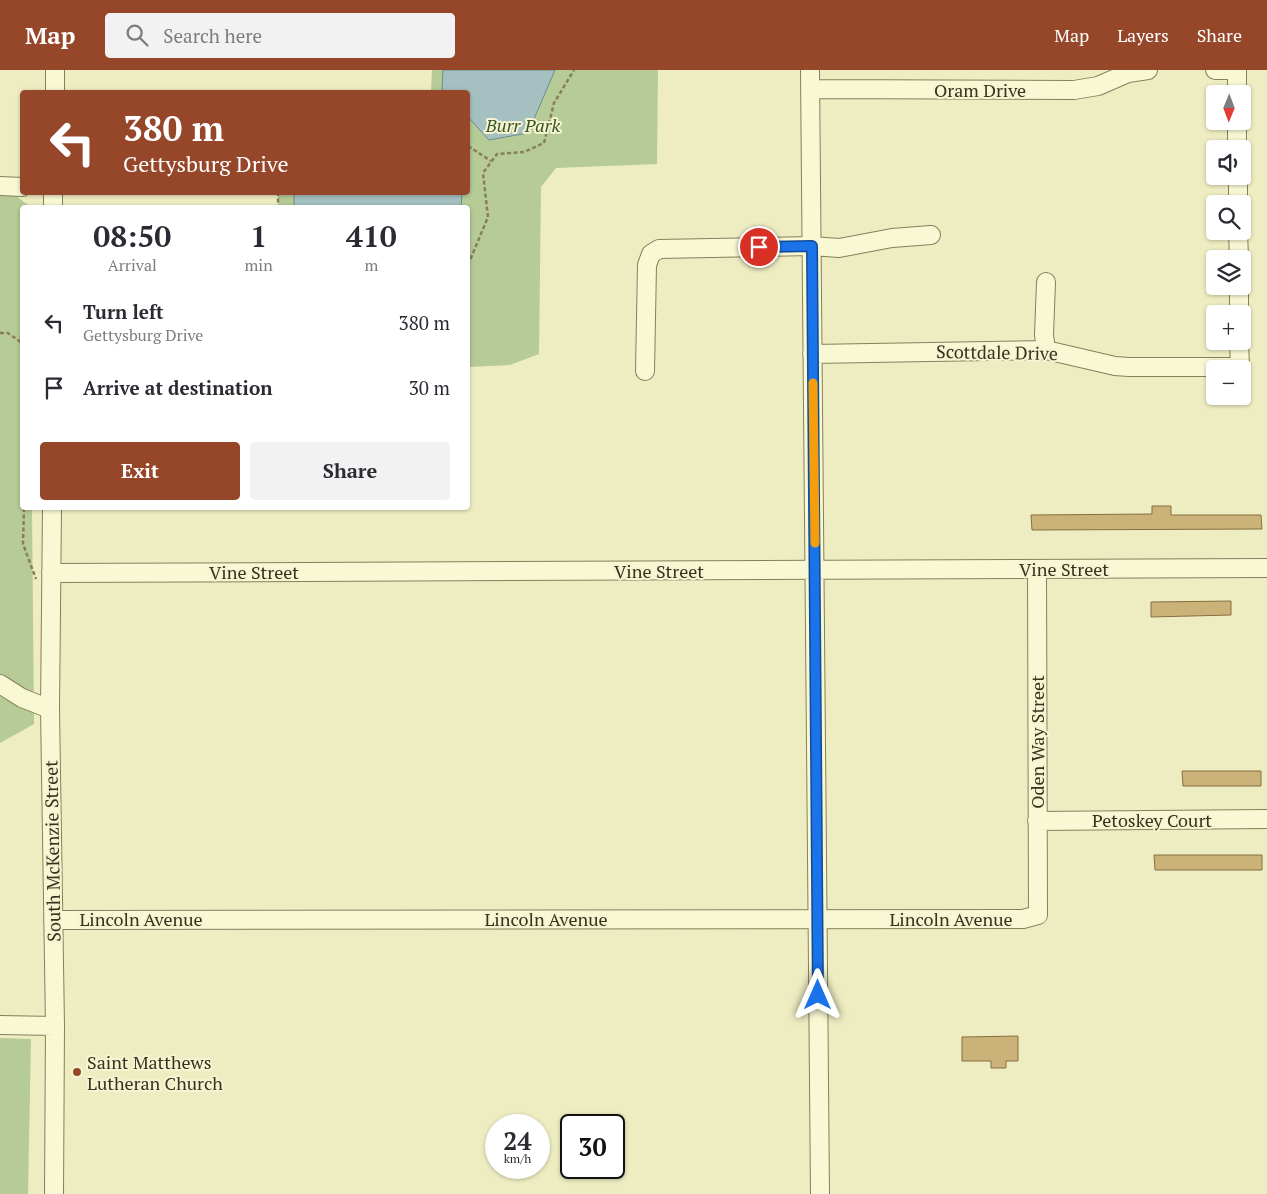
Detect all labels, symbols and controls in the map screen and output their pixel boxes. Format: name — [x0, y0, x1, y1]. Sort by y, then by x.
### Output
search box — [105, 13, 455, 58]
text: Map — [25, 19, 75, 51]
icon: search — [123, 21, 151, 49]
text: Search here — [163, 23, 262, 48]
text: Map — [1054, 23, 1089, 47]
text: Layers — [1117, 23, 1169, 47]
text: Share — [1197, 23, 1242, 47]
street label: Oram Drive — [934, 78, 1026, 102]
north arrow — [1206, 85, 1251, 130]
map controls — [1206, 85, 1251, 405]
text: 380 m — [123, 105, 224, 151]
icon: left — [40, 110, 105, 175]
park label: Burr Park — [485, 113, 561, 137]
button: sound — [1206, 140, 1251, 185]
text: Gettysburg Drive — [123, 149, 289, 178]
button: search — [1206, 195, 1251, 240]
text: 08:50 — [93, 216, 171, 256]
text: 1 — [250, 216, 267, 256]
text: 410 — [346, 216, 397, 256]
pin — [738, 226, 780, 268]
icon: arrive — [745, 233, 773, 261]
button: layers — [1206, 250, 1251, 295]
text: Arrival — [108, 254, 157, 276]
text: min — [245, 254, 273, 276]
text: m — [364, 254, 378, 276]
text: Turn left — [83, 299, 164, 324]
button: + — [1206, 305, 1251, 350]
icon: left — [40, 309, 68, 337]
text: 380 m — [399, 310, 450, 335]
text: Gettysburg Drive — [83, 324, 203, 346]
street label: Scottdale Drive — [936, 339, 1058, 365]
button: − — [1206, 360, 1251, 405]
icon: arrive — [40, 374, 68, 402]
text: Arrive at destination — [83, 375, 272, 400]
text: 30 m — [409, 375, 450, 400]
button: Exit — [40, 442, 240, 500]
button: Share — [250, 442, 450, 500]
street label: Vine Street — [1019, 557, 1109, 581]
street label: Vine Street — [614, 559, 704, 583]
street label: Vine Street — [209, 560, 299, 584]
street label: Oden Way Street — [1025, 675, 1049, 809]
street label: South McKenzie Street — [38, 760, 66, 942]
street label: Petoskey Court — [1092, 808, 1212, 832]
street label: Lincoln Avenue — [79, 907, 203, 931]
street label: Lincoln Avenue — [484, 907, 608, 931]
street label: Lincoln Avenue — [889, 907, 1013, 931]
position arrow — [791, 968, 843, 1020]
place label: Saint Matthews Lutheran Church — [87, 1050, 223, 1095]
marker: Saint Matthews Lutheran Church — [71, 1066, 83, 1078]
speed limit sign: 30 — [560, 1114, 625, 1179]
text: 24 — [503, 1124, 532, 1157]
text: km/h — [504, 1151, 531, 1166]

